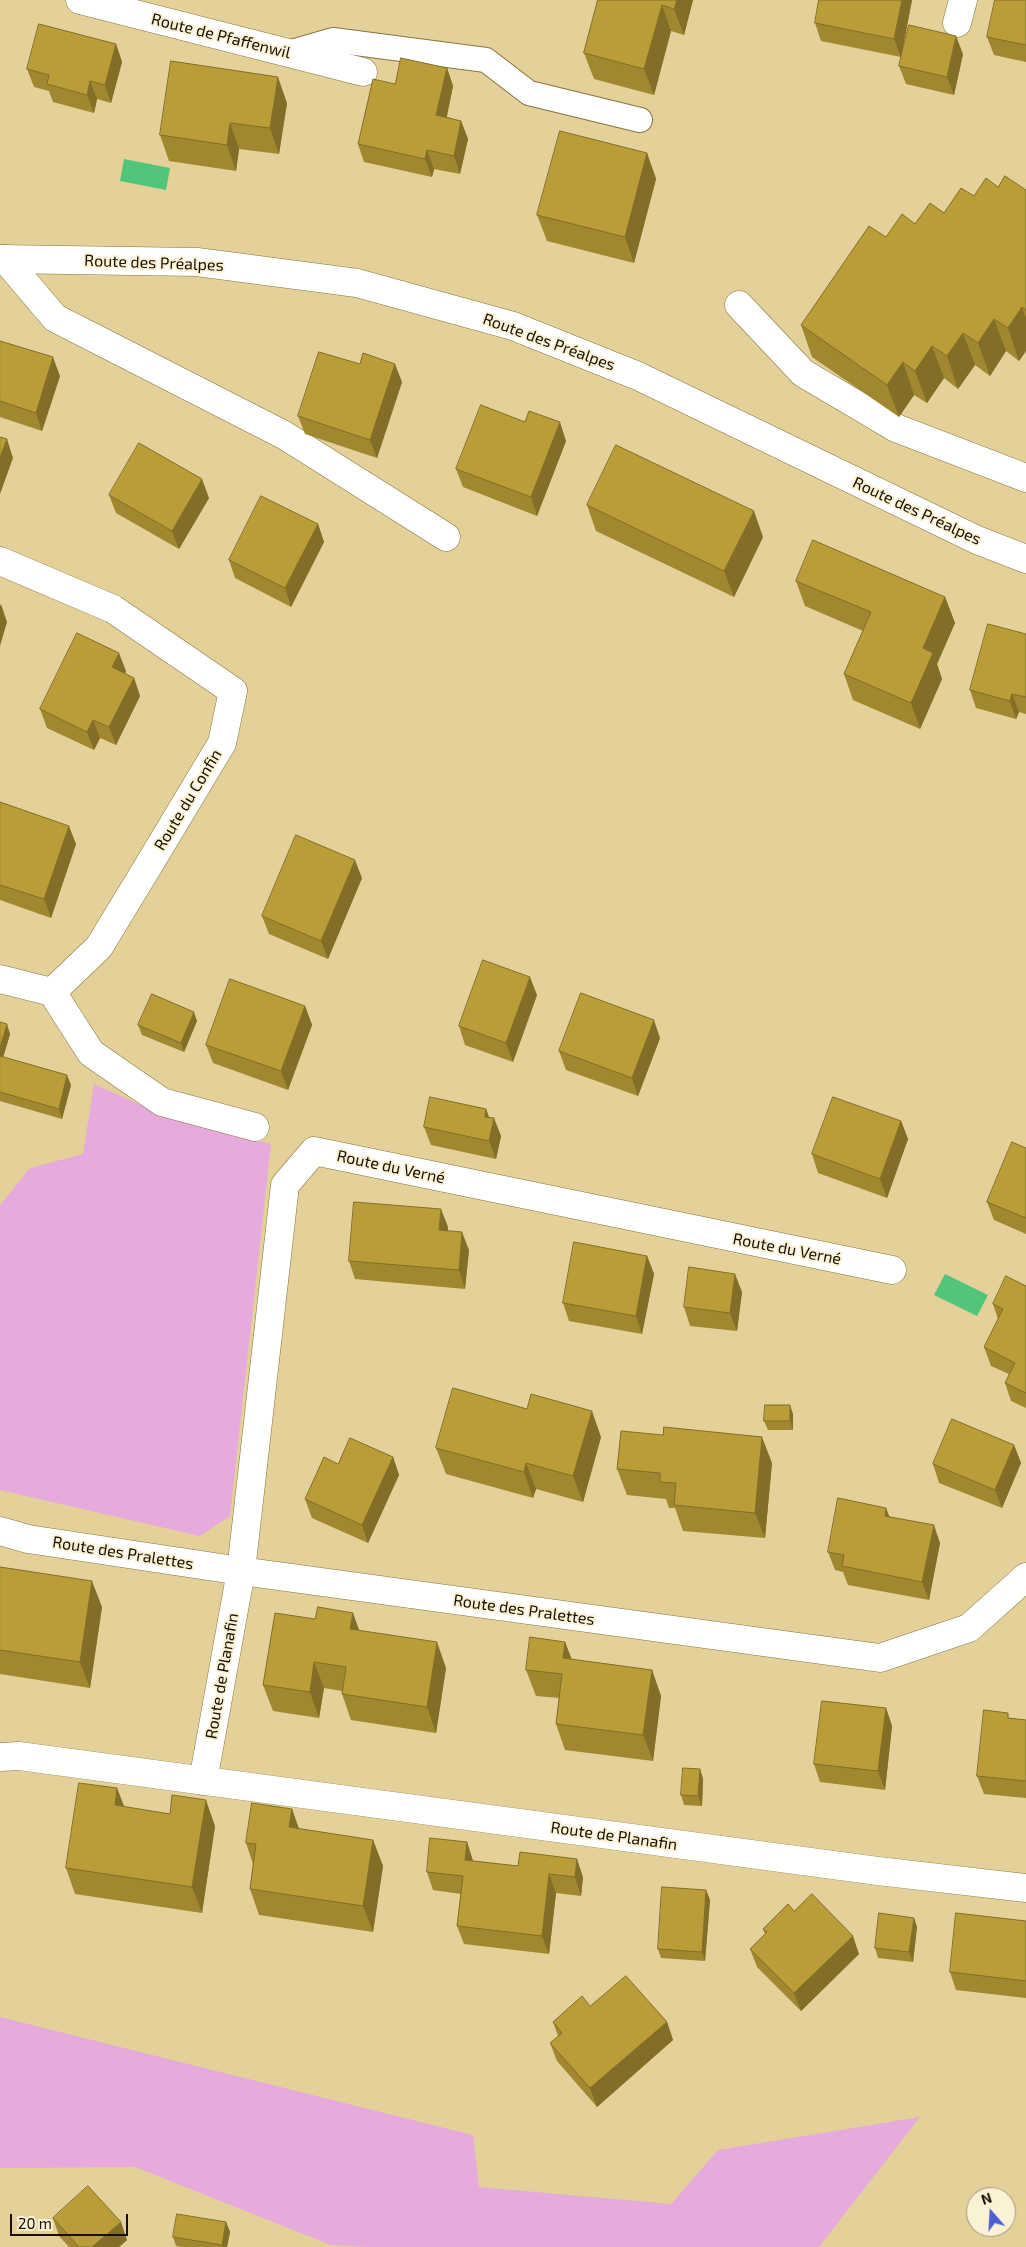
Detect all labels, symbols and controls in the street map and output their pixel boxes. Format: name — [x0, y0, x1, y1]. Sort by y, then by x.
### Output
street label: Route de Pfaffenwil — [149, 9, 293, 63]
street label: Route des Préalpes — [84, 251, 224, 275]
street label: Route des Préalpes — [480, 309, 618, 375]
street label: Route des Préalpes — [850, 473, 984, 549]
street label: Route du Confin — [150, 746, 226, 854]
street label: Route du Verné — [335, 1146, 447, 1188]
street label: Route du Verné — [731, 1229, 843, 1269]
street label: Route des Pralettes — [51, 1532, 195, 1574]
street label: Route des Pralettes — [452, 1591, 596, 1629]
street label: Route de Planafin — [201, 1611, 243, 1741]
street label: Route de Planafin — [549, 1818, 679, 1854]
north arrow — [966, 2187, 1016, 2237]
text: N — [979, 2189, 994, 2208]
scale bar — [12, 2204, 130, 2236]
text: 20 m — [18, 2214, 52, 2232]

